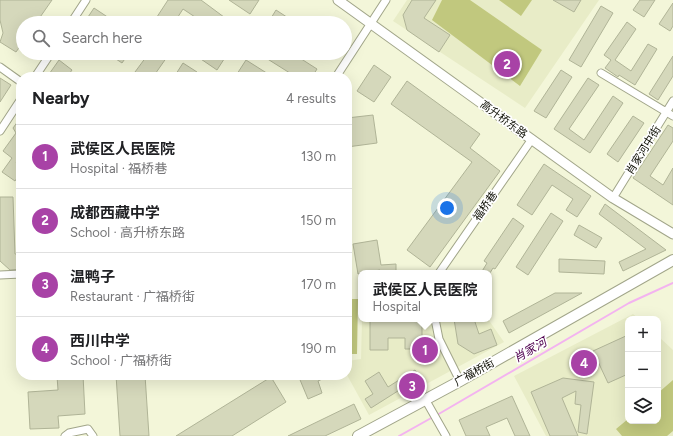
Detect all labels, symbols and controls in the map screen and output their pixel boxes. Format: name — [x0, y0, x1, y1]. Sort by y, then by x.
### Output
search box — [16, 16, 352, 60]
icon: search — [30, 27, 52, 49]
text: Search here — [62, 29, 142, 47]
pin: 2 — [494, 49, 520, 79]
text: Nearby — [32, 88, 90, 108]
text: 4 results — [286, 91, 336, 106]
street label: 高升桥东路 — [478, 98, 530, 141]
street label: 肖家河中街 — [623, 123, 664, 177]
text: 武侯区人民医院 — [70, 140, 175, 158]
text: 1 — [42, 149, 48, 164]
text: 130 m — [301, 149, 336, 164]
text: Hospital · 福桥巷 — [70, 161, 167, 176]
street label: 福桥巷 — [471, 189, 500, 224]
your location — [437, 198, 457, 218]
text: 成都西藏中学 — [70, 204, 160, 222]
text: 2 — [41, 213, 49, 228]
text: 150 m — [301, 213, 336, 228]
text: School · 高升桥东路 — [70, 225, 185, 240]
text: 温鸭子 — [70, 268, 115, 286]
popup — [358, 270, 492, 322]
text: 3 — [41, 277, 49, 292]
text: 170 m — [301, 277, 336, 292]
text: 武侯区人民医院 — [372, 281, 478, 299]
text: Restaurant · 广福桥街 — [70, 289, 195, 304]
text: Hospital — [372, 299, 421, 314]
map controls — [625, 316, 661, 424]
button: + — [625, 316, 661, 352]
text: 西川中学 — [70, 332, 130, 350]
water label: 肖家河 — [511, 334, 551, 365]
pin: 1 — [412, 335, 438, 365]
text: 4 — [41, 341, 49, 356]
text: 190 m — [301, 341, 336, 356]
pin: 4 — [571, 348, 597, 378]
button: − — [625, 352, 661, 388]
text: School · 广福桥街 — [70, 353, 172, 368]
street label: 广福桥街 — [452, 356, 497, 389]
pin: 3 — [399, 371, 425, 401]
button: layers — [625, 388, 661, 424]

